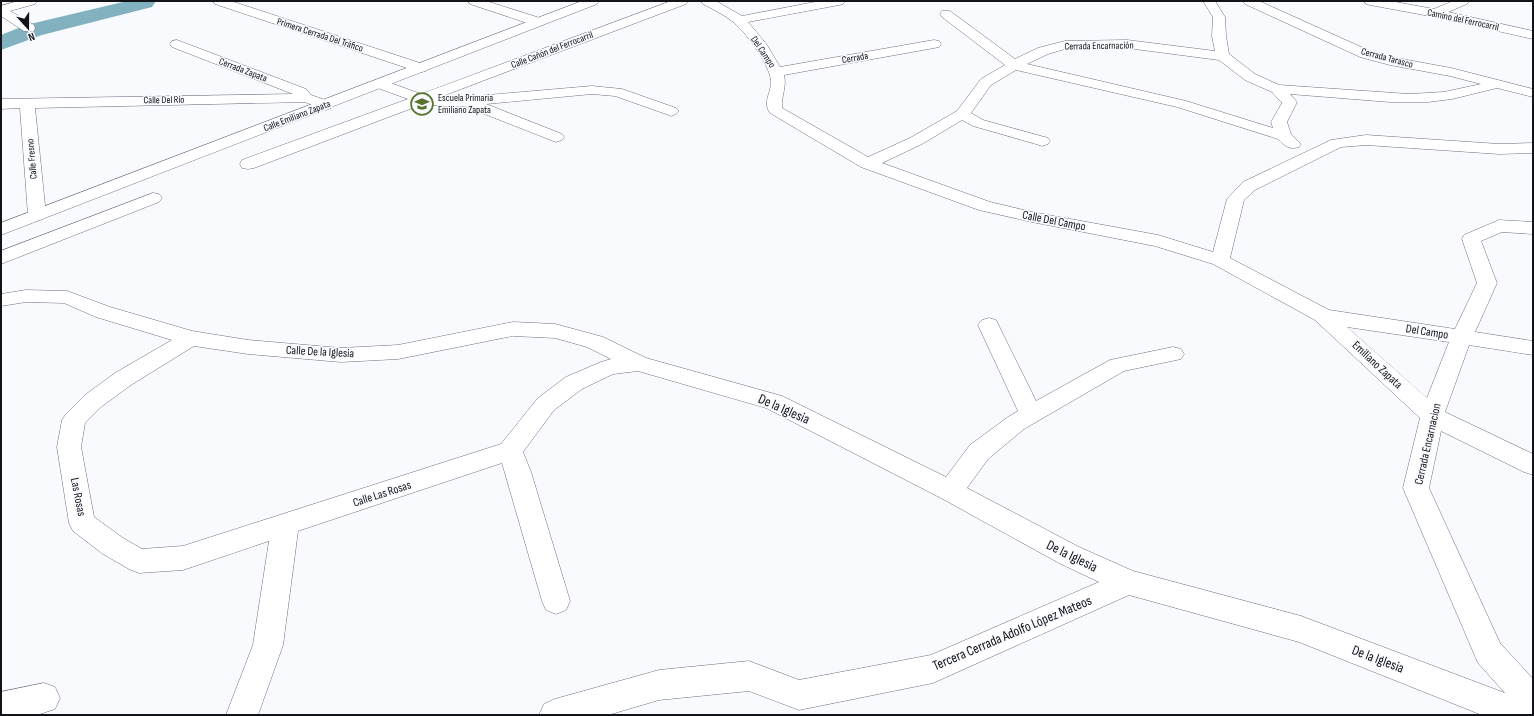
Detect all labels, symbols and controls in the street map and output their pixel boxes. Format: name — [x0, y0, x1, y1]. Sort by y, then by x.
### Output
street label: Camino del Ferrocarril — [1426, 7, 1500, 33]
north arrow — [8, 8, 48, 48]
street label: Primera Cerrada Del Tráfico — [275, 15, 365, 55]
street label: Calle Cañón del Ferrocarril — [509, 29, 595, 71]
text: N — [26, 30, 36, 44]
street label: Del Campo — [748, 34, 778, 70]
street label: Cerrada Encarnación — [1064, 39, 1134, 53]
street label: Cerrada Tarasco — [1360, 45, 1414, 71]
street label: Cerrada — [841, 50, 869, 66]
street label: Cerrada Zapata — [217, 55, 269, 85]
school or university icon: Escuela Primaria Emiliano Zapata — [409, 91, 435, 117]
place label: Escuela Primaria Emiliano Zapata — [438, 92, 493, 116]
street label: Calle Del Río — [143, 94, 185, 106]
street label: Calle Emiliano Zapata — [262, 98, 332, 134]
street label: Calle Fresno — [24, 138, 40, 180]
street label: Calle Del Campo — [1021, 208, 1087, 234]
street label: Del Campo — [1405, 321, 1449, 343]
street label: Emiliano Zapata — [1349, 338, 1406, 392]
street label: Calle De la Iglesia — [286, 343, 355, 361]
street label: De la Iglesia — [756, 390, 812, 428]
street label: Cerrada Encarnacion — [1411, 402, 1445, 486]
street label: Las Rosas — [67, 476, 89, 518]
street label: Calle Las Rosas — [351, 478, 413, 510]
street label: De la Iglesia — [1044, 536, 1100, 576]
street label: Tercera Cerrada Adolfo López Mateos — [930, 592, 1094, 674]
street label: De la Iglesia — [1349, 641, 1407, 677]

